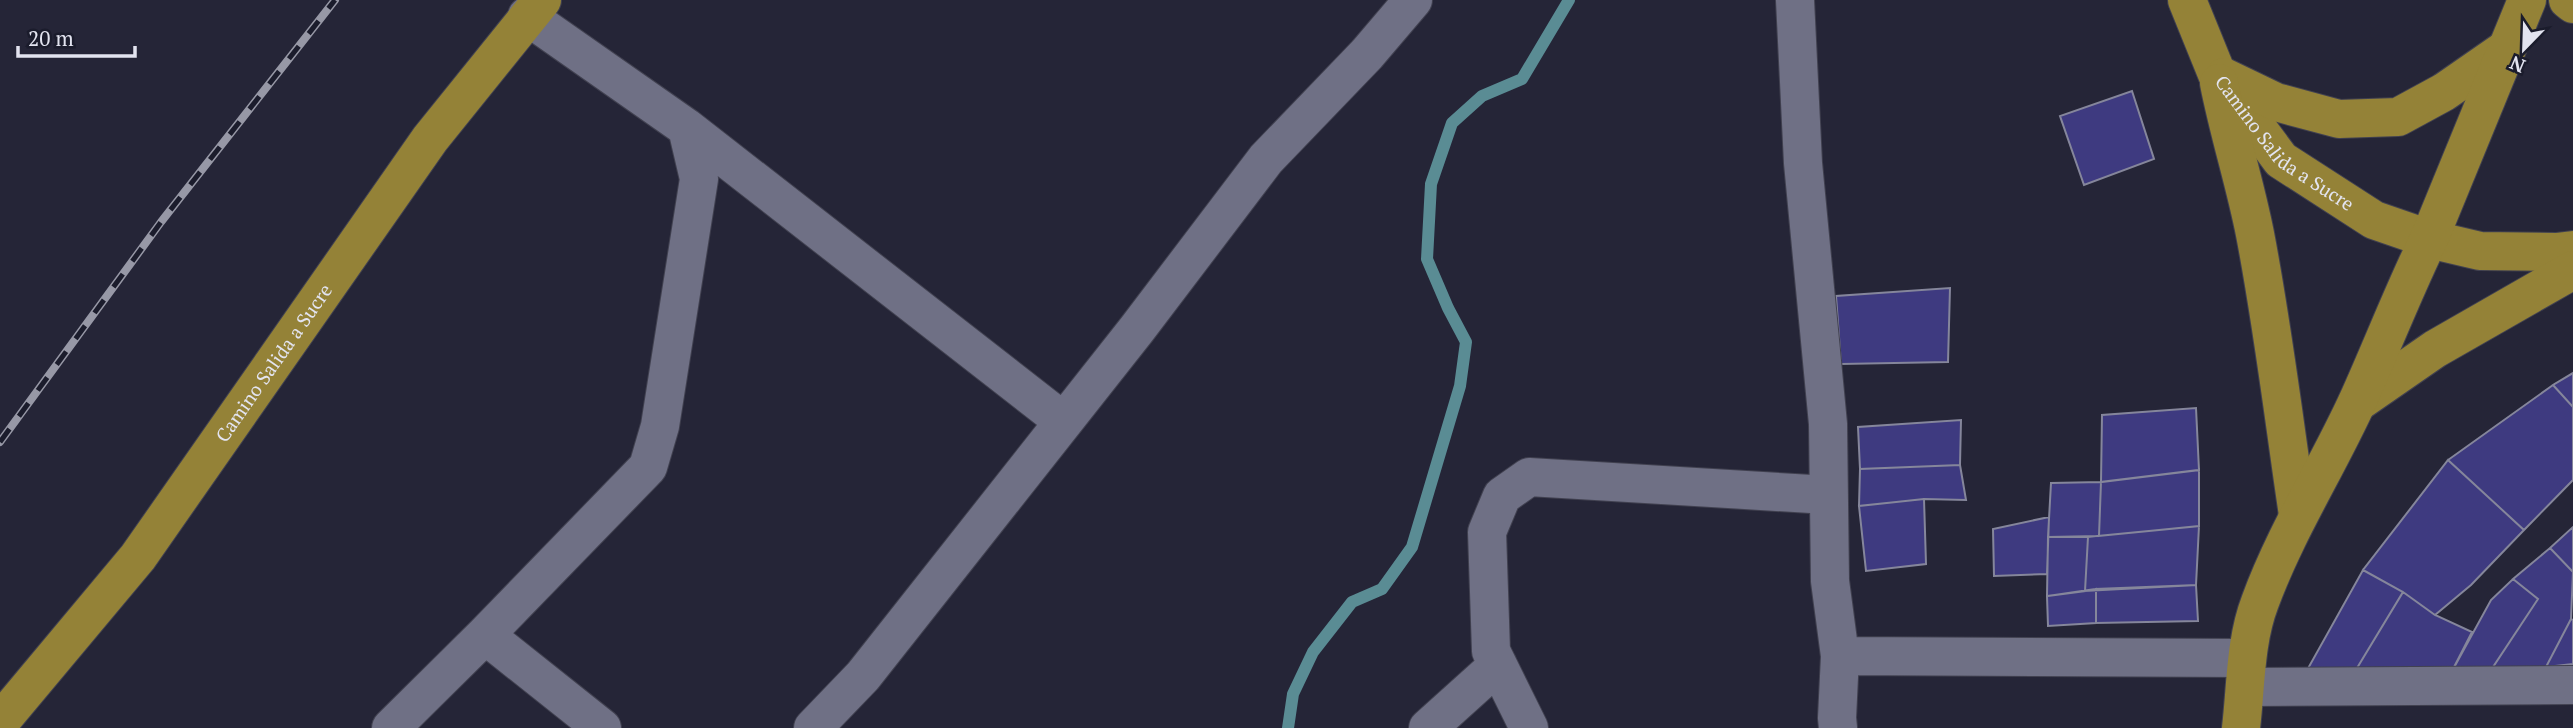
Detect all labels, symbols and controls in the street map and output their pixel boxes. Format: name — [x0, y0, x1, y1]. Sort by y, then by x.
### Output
scale bar — [18, 14, 135, 58]
north arrow — [2489, 14, 2559, 84]
text: 20 m — [28, 24, 74, 52]
text: N — [2505, 51, 2529, 79]
street label: Camino Salida a Sucre — [2210, 70, 2359, 216]
street label: Camino Salida a Sucre — [209, 278, 337, 447]

